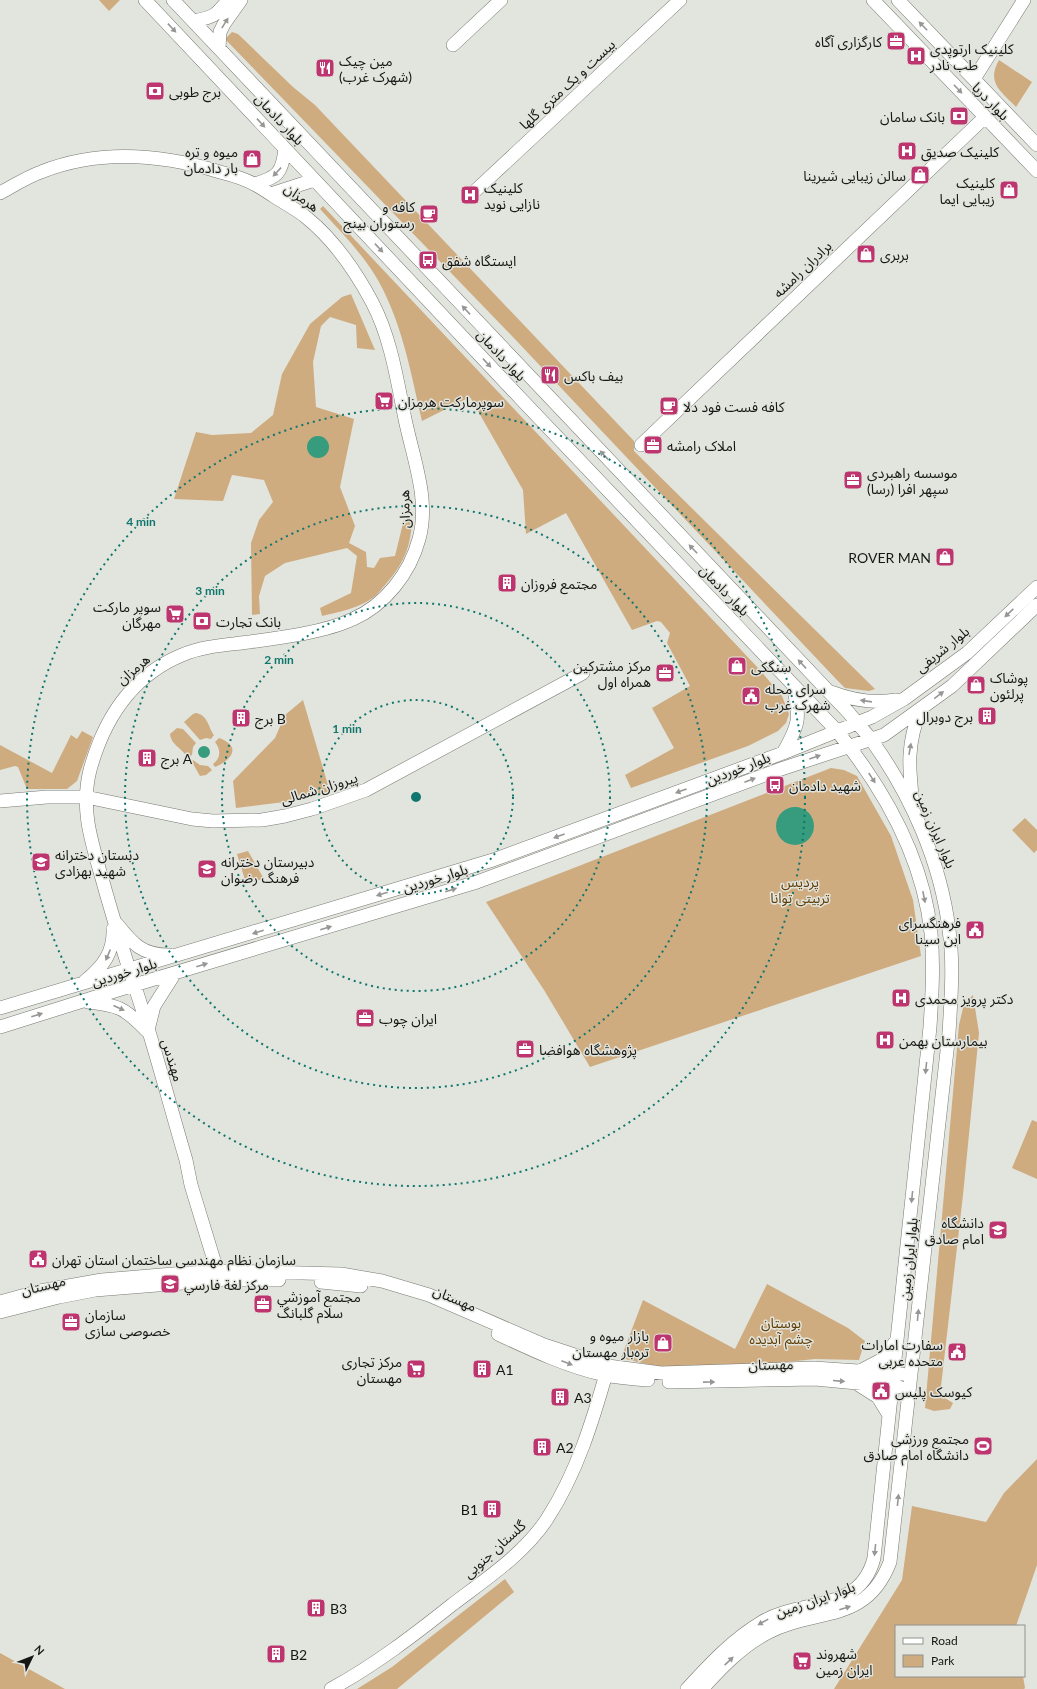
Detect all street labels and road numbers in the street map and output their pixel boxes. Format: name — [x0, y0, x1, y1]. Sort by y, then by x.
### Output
street label: بیست و یک متری گلها — [516, 35, 619, 133]
street label: بلوار دریا — [968, 78, 1013, 124]
street label: بلوار دادمان — [251, 90, 308, 149]
street label: هرمزان — [281, 179, 323, 216]
street label: برادران رامشه — [769, 237, 836, 302]
street label: بلوار دادمان — [473, 326, 530, 385]
street label: هرمزان — [395, 490, 414, 528]
street label: بلوار دادمان — [696, 561, 754, 620]
street label: بلوار شریفی — [912, 622, 973, 677]
street label: هرمزان — [113, 650, 154, 689]
street label: بلوار خوردین — [704, 748, 773, 789]
street label: پیروزان شمالی — [278, 768, 360, 810]
street label: بلوار ایران زمین — [911, 787, 960, 871]
street label: بلوار خوردین — [400, 860, 470, 897]
street label: بلوار خوردین — [89, 954, 159, 991]
street label: مهندس — [158, 1037, 188, 1084]
street label: بلوار ایران زمین — [895, 1217, 922, 1301]
street label: مهستان — [19, 1271, 67, 1300]
street label: مهستان — [430, 1281, 479, 1316]
street label: مهستان — [748, 1355, 794, 1374]
street label: گلستان جنوبی — [459, 1516, 530, 1582]
street label: بلوار ایران زمین — [773, 1577, 858, 1622]

